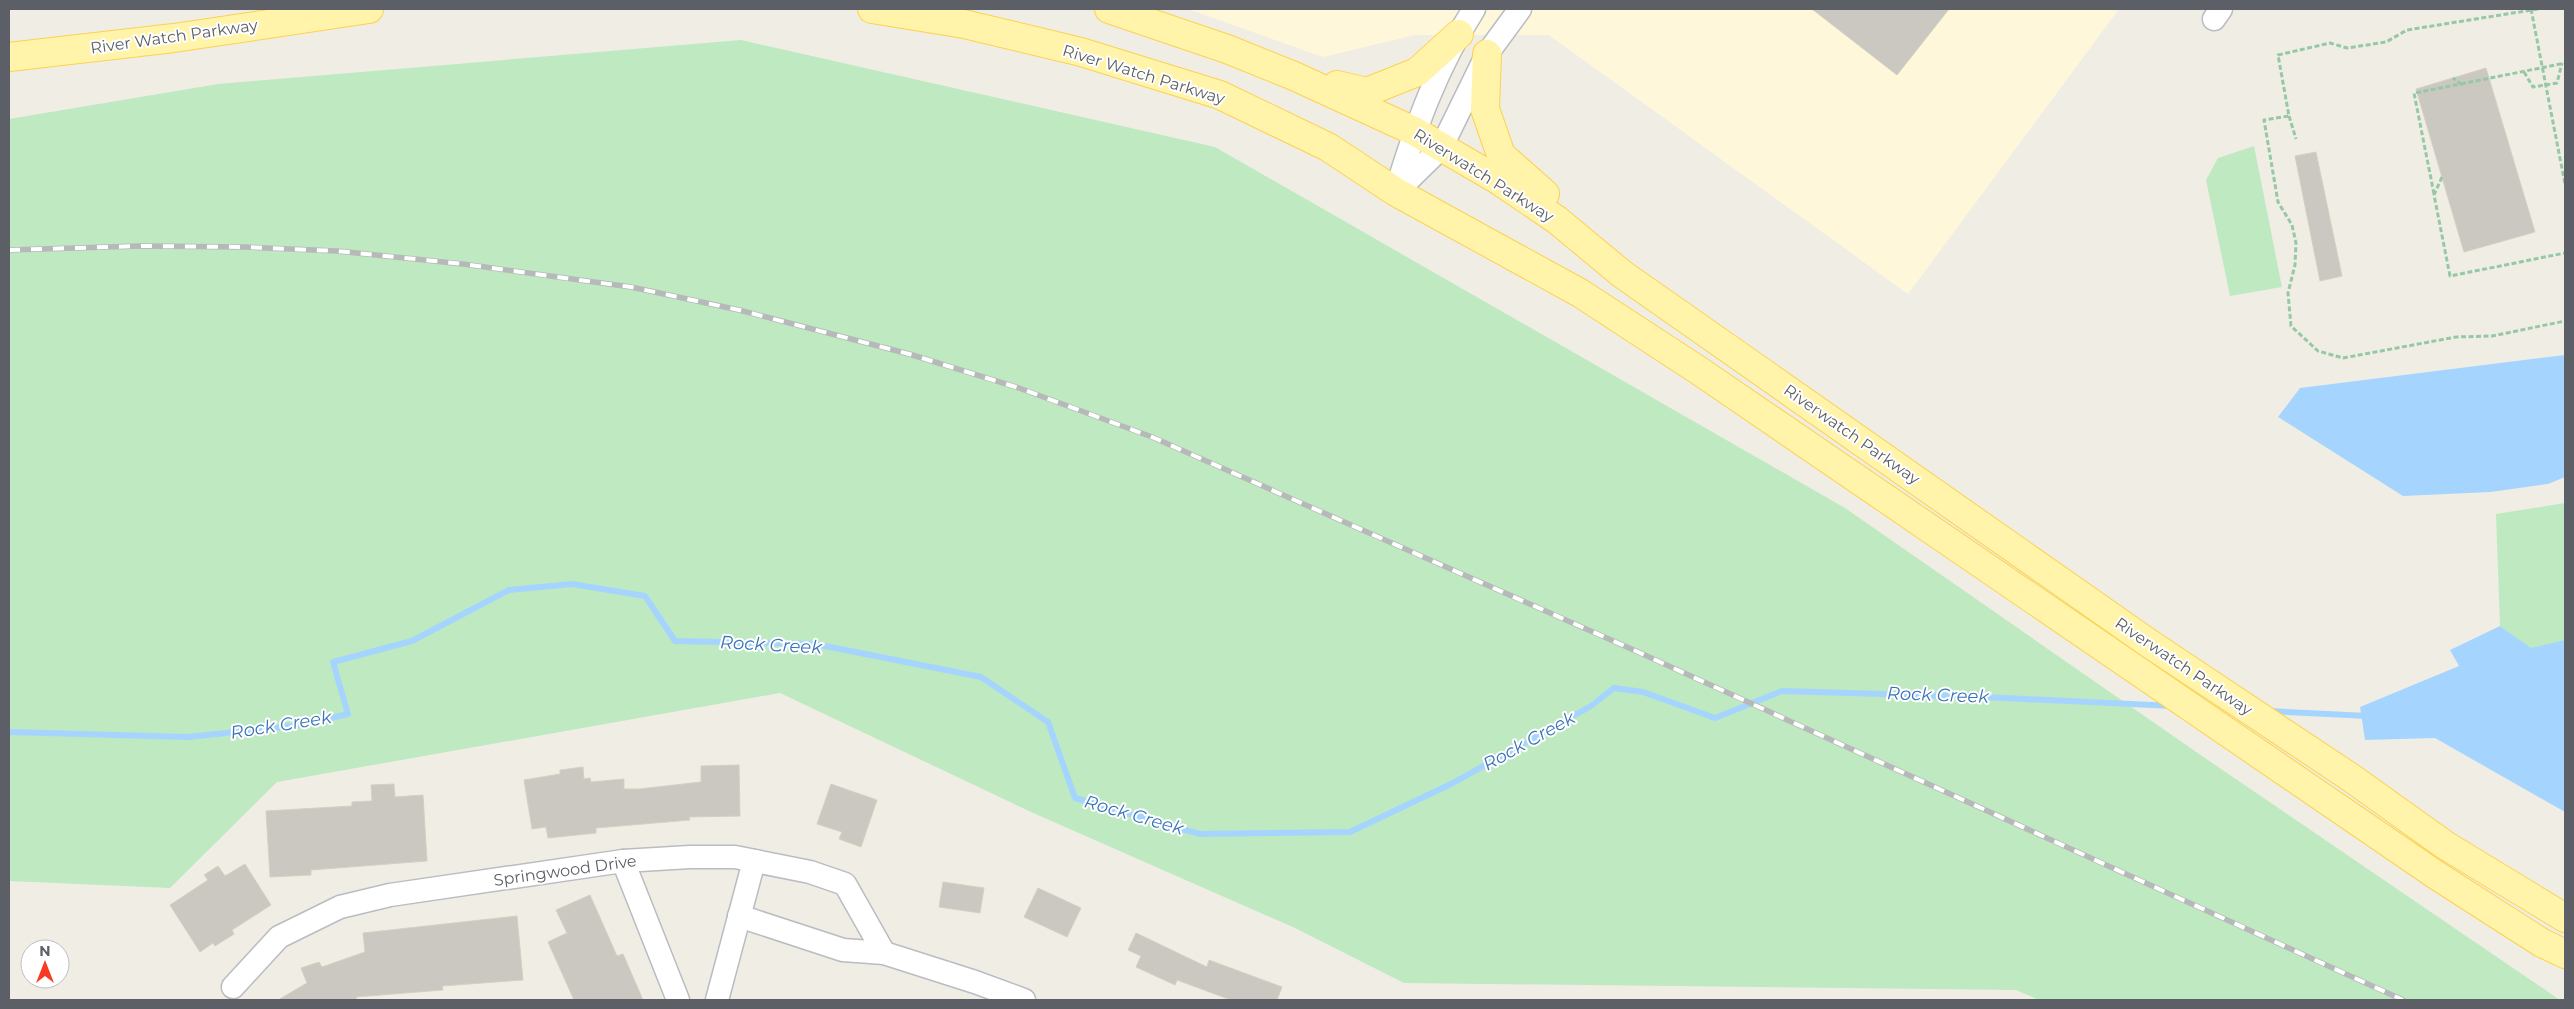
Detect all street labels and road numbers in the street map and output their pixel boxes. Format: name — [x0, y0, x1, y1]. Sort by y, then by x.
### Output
street label: River Watch Parkway — [89, 15, 259, 58]
street label: River Watch Parkway — [1060, 41, 1228, 108]
street label: Riverwatch Parkway — [1410, 125, 1558, 226]
street label: Riverwatch Parkway — [1780, 380, 1924, 489]
street label: Riverwatch Parkway — [2111, 613, 2256, 720]
street label: Springwood Drive — [492, 851, 638, 890]

